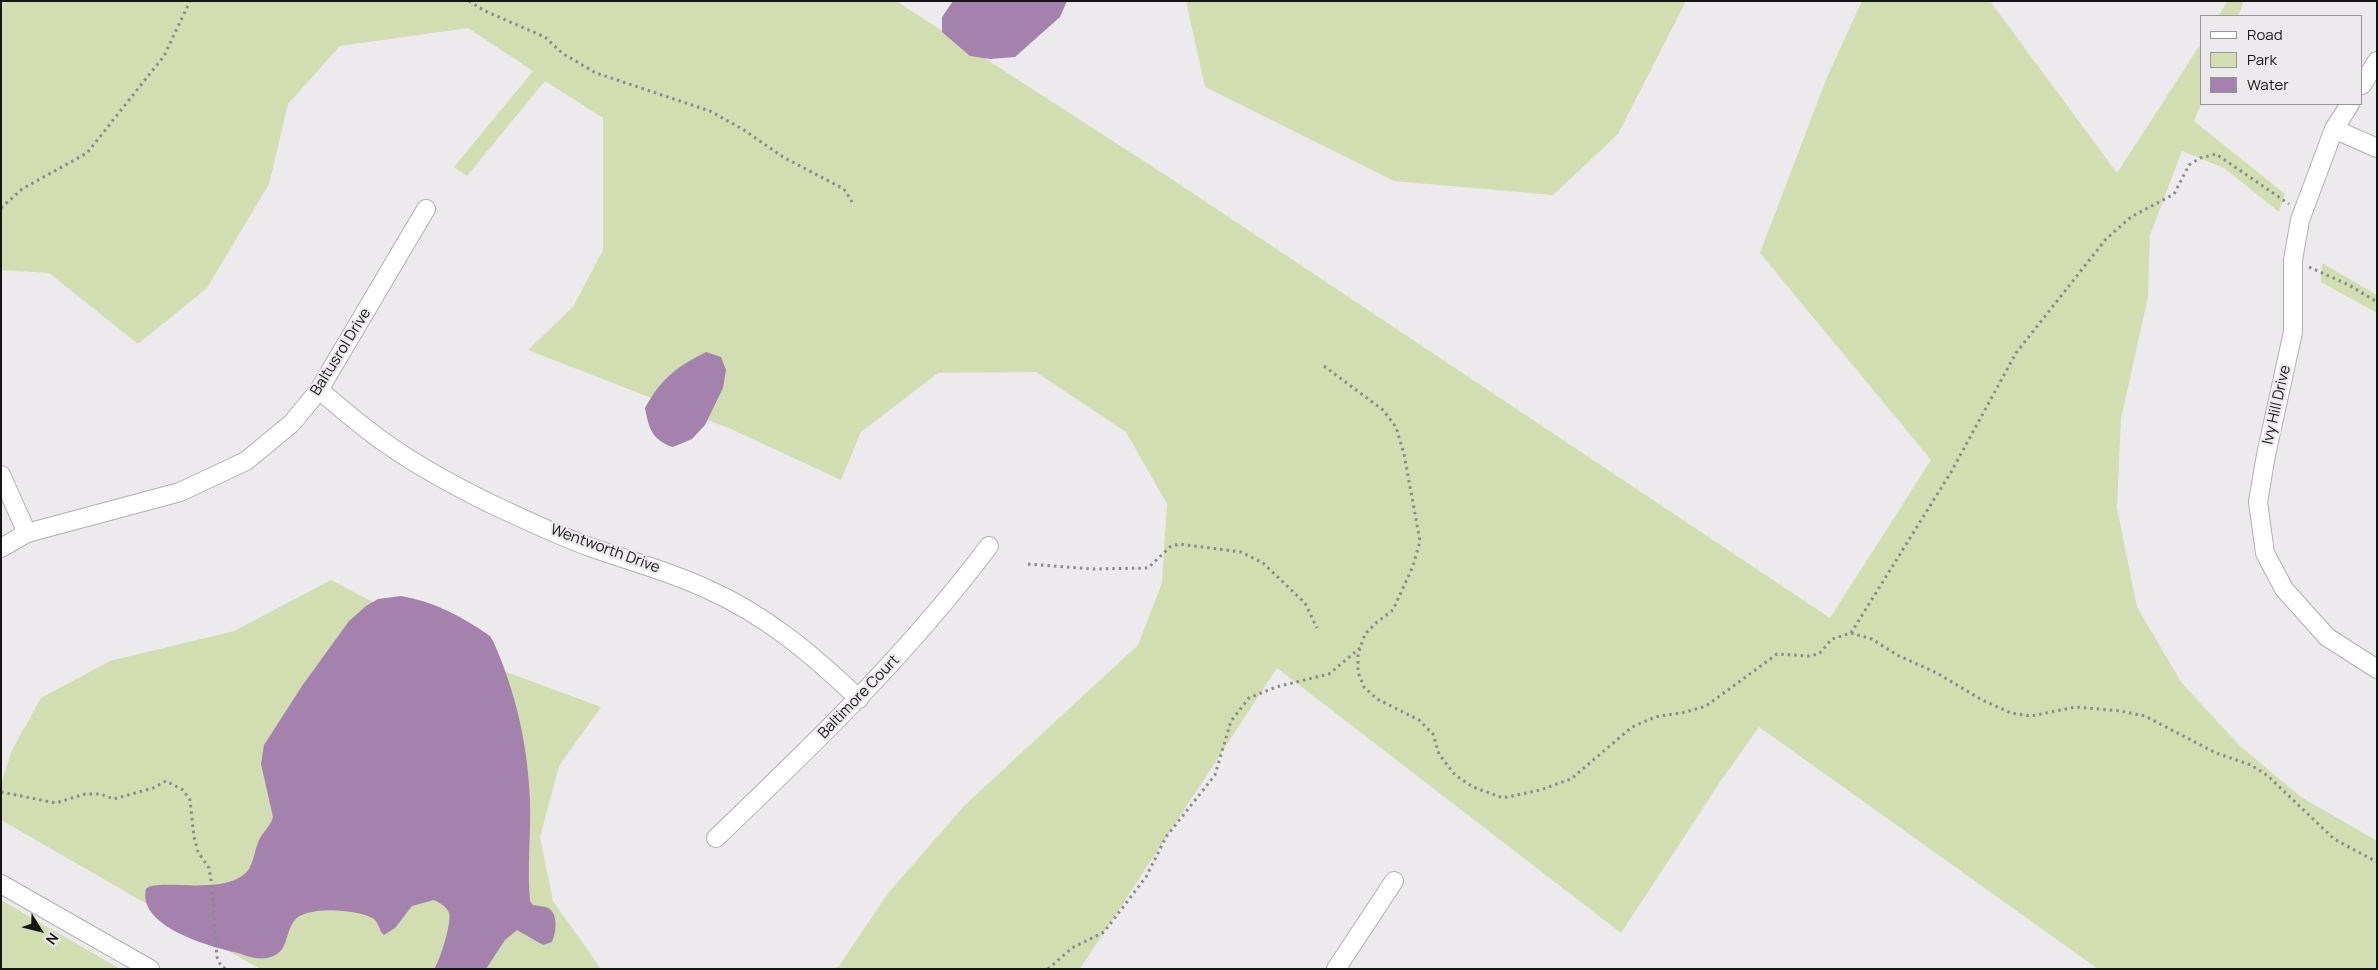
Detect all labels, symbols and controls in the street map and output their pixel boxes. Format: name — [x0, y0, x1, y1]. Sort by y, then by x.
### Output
legend — [2200, 15, 2363, 105]
text: Road — [2247, 24, 2283, 45]
text: Park — [2247, 49, 2277, 70]
text: Water — [2247, 74, 2289, 95]
street label: Baltusrol Drive — [307, 305, 375, 399]
street label: Ivy Hill Drive — [2259, 364, 2295, 446]
street label: Wentworth Drive — [548, 521, 662, 577]
street label: Baltimore Court — [815, 652, 903, 742]
north arrow — [15, 905, 65, 955]
text: N — [42, 929, 63, 949]

